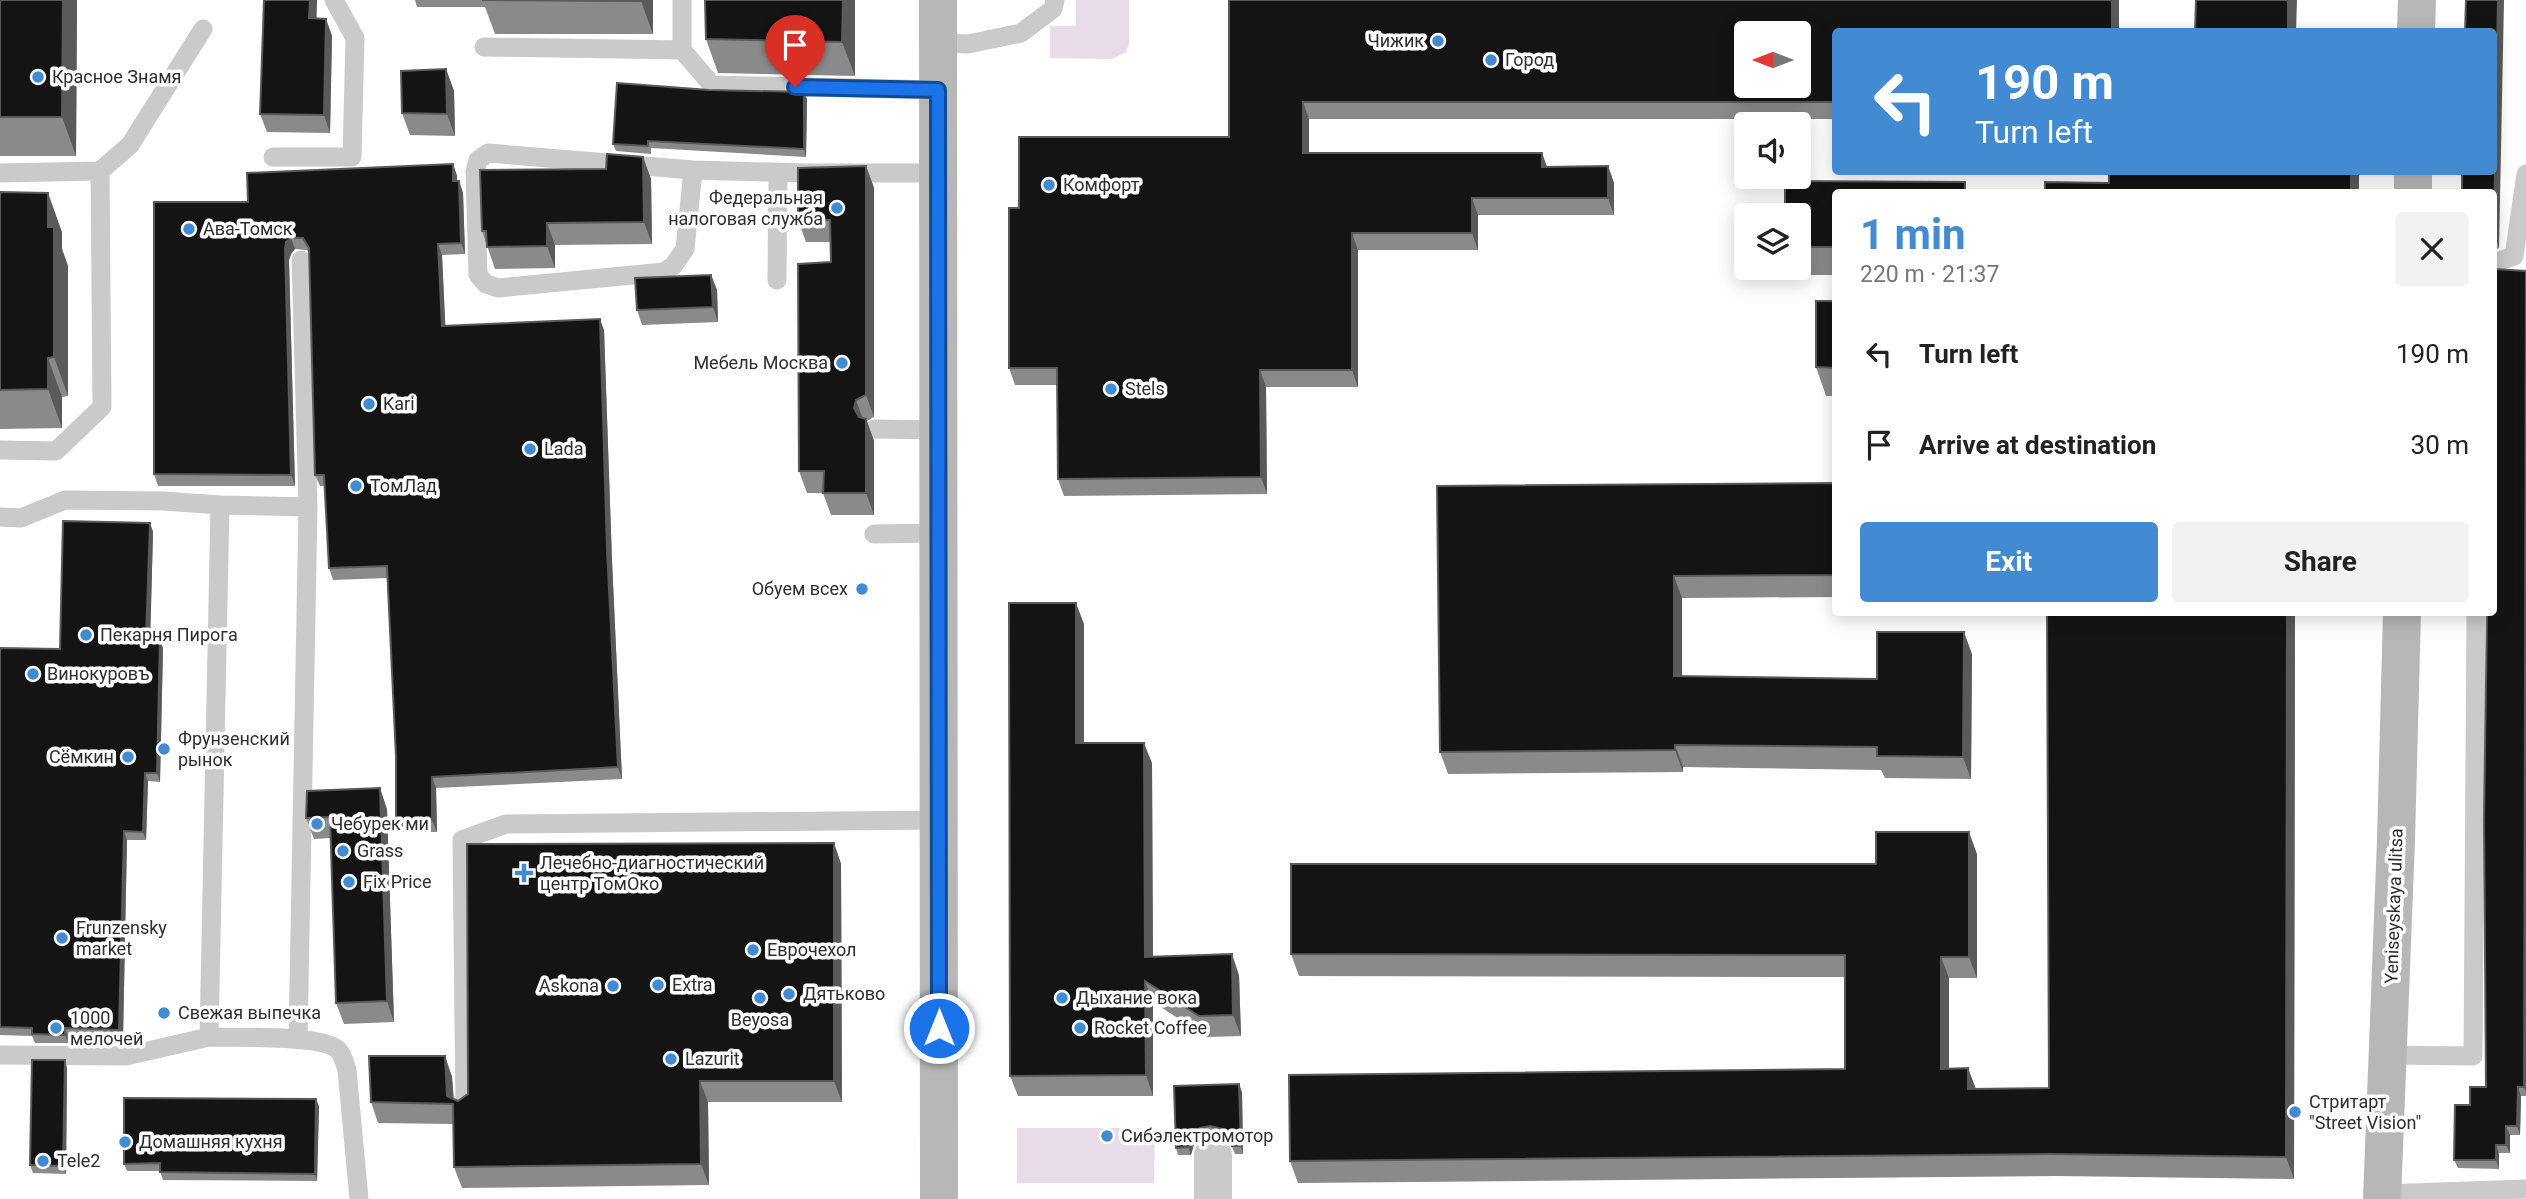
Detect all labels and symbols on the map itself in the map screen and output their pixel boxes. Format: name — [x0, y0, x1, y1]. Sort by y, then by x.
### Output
pin — [765, 15, 825, 87]
north arrow — [1734, 21, 1811, 98]
place label: Чижик — [1367, 30, 1424, 51]
marker: Чижик — [1430, 33, 1446, 49]
place label: Город — [1505, 49, 1554, 70]
marker: Город — [1483, 52, 1499, 68]
place label: Красное Знамя — [52, 66, 181, 87]
marker: Красное Знамя — [30, 69, 46, 85]
place label: Комфорт — [1063, 174, 1140, 195]
marker: Комфорт — [1041, 177, 1057, 193]
place label: Федеральная налоговая служба — [668, 187, 823, 229]
marker: Федеральная налоговая служба — [829, 200, 845, 216]
place label: Ава-Томск — [203, 218, 293, 239]
marker: Ава-Томск — [181, 221, 197, 237]
place label: Мебель Москва — [693, 352, 828, 373]
marker: Мебель Москва — [834, 355, 850, 371]
place label: Stels — [1125, 378, 1165, 399]
marker: Stels — [1103, 381, 1119, 397]
place label: Kari — [383, 393, 415, 414]
marker: Kari — [361, 396, 377, 412]
place label: Lada — [544, 438, 583, 459]
marker: Lada — [522, 441, 538, 457]
place label: ТомЛад — [370, 475, 437, 496]
marker: ТомЛад — [348, 478, 364, 494]
place label: Обуем всех — [752, 578, 848, 599]
marker: Обуем всех — [854, 581, 870, 597]
place label: Пекарня Пирога — [100, 624, 238, 645]
marker: Пекарня Пирога — [78, 627, 94, 643]
place label: Винокуровъ — [47, 663, 149, 684]
marker: Винокуровъ — [25, 666, 41, 682]
place label: Фрунзенский рынок — [178, 728, 290, 770]
marker: Фрунзенский рынок — [156, 741, 172, 757]
place label: Сёмкин — [49, 746, 114, 767]
marker: Сёмкин — [120, 749, 136, 765]
place label: Чебурек ми — [331, 813, 429, 834]
marker: Чебурек ми — [309, 816, 325, 832]
street label: Yeniseyskaya ulitsa — [2380, 828, 2407, 984]
place label: Grass — [357, 840, 403, 861]
marker: Grass — [335, 843, 351, 859]
place label: Лечебно-диагностический центр ТомОко — [540, 852, 764, 894]
marker: Лечебно-диагностический центр ТомОко — [514, 863, 534, 883]
place label: Fix Price — [363, 871, 432, 892]
marker: Fix Price — [341, 874, 357, 890]
place label: Frunzensky market — [76, 917, 167, 959]
marker: Frunzensky market — [54, 930, 70, 946]
place label: Еврочехол — [767, 939, 857, 960]
marker: Еврочехол — [745, 942, 761, 958]
place label: Extra — [672, 974, 713, 995]
place label: Askona — [539, 975, 599, 996]
marker: Extra — [650, 977, 666, 993]
marker: Askona — [605, 978, 621, 994]
place label: Дятьково — [803, 983, 885, 1004]
marker: Дятьково — [781, 986, 797, 1002]
place label: Дыхание вока — [1076, 987, 1197, 1008]
marker: Beyosa — [752, 990, 768, 1006]
marker: Дыхание вока — [1054, 990, 1070, 1006]
position arrow — [902, 991, 976, 1065]
place label: Свежая выпечка — [178, 1002, 321, 1023]
marker: Свежая выпечка — [156, 1005, 172, 1021]
place label: 1000 мелочей — [70, 1007, 143, 1049]
place label: Beyosa — [731, 1009, 789, 1030]
place label: Rocket Coffee — [1094, 1017, 1207, 1038]
marker: 1000 мелочей — [48, 1020, 64, 1036]
marker: Rocket Coffee — [1072, 1020, 1088, 1036]
place label: Lazurit — [685, 1048, 740, 1069]
marker: Lazurit — [663, 1051, 679, 1067]
place label: Стритарт "Street Vision" — [2309, 1091, 2421, 1133]
marker: Стритарт "Street Vision" — [2287, 1104, 2303, 1120]
place label: Сибэлектромотор — [1121, 1125, 1273, 1146]
marker: Сибэлектромотор — [1099, 1128, 1115, 1144]
place label: Домашняя кухня — [139, 1131, 283, 1152]
marker: Домашняя кухня — [117, 1134, 133, 1150]
place label: Tele2 — [57, 1150, 100, 1171]
marker: Tele2 — [35, 1153, 51, 1169]

